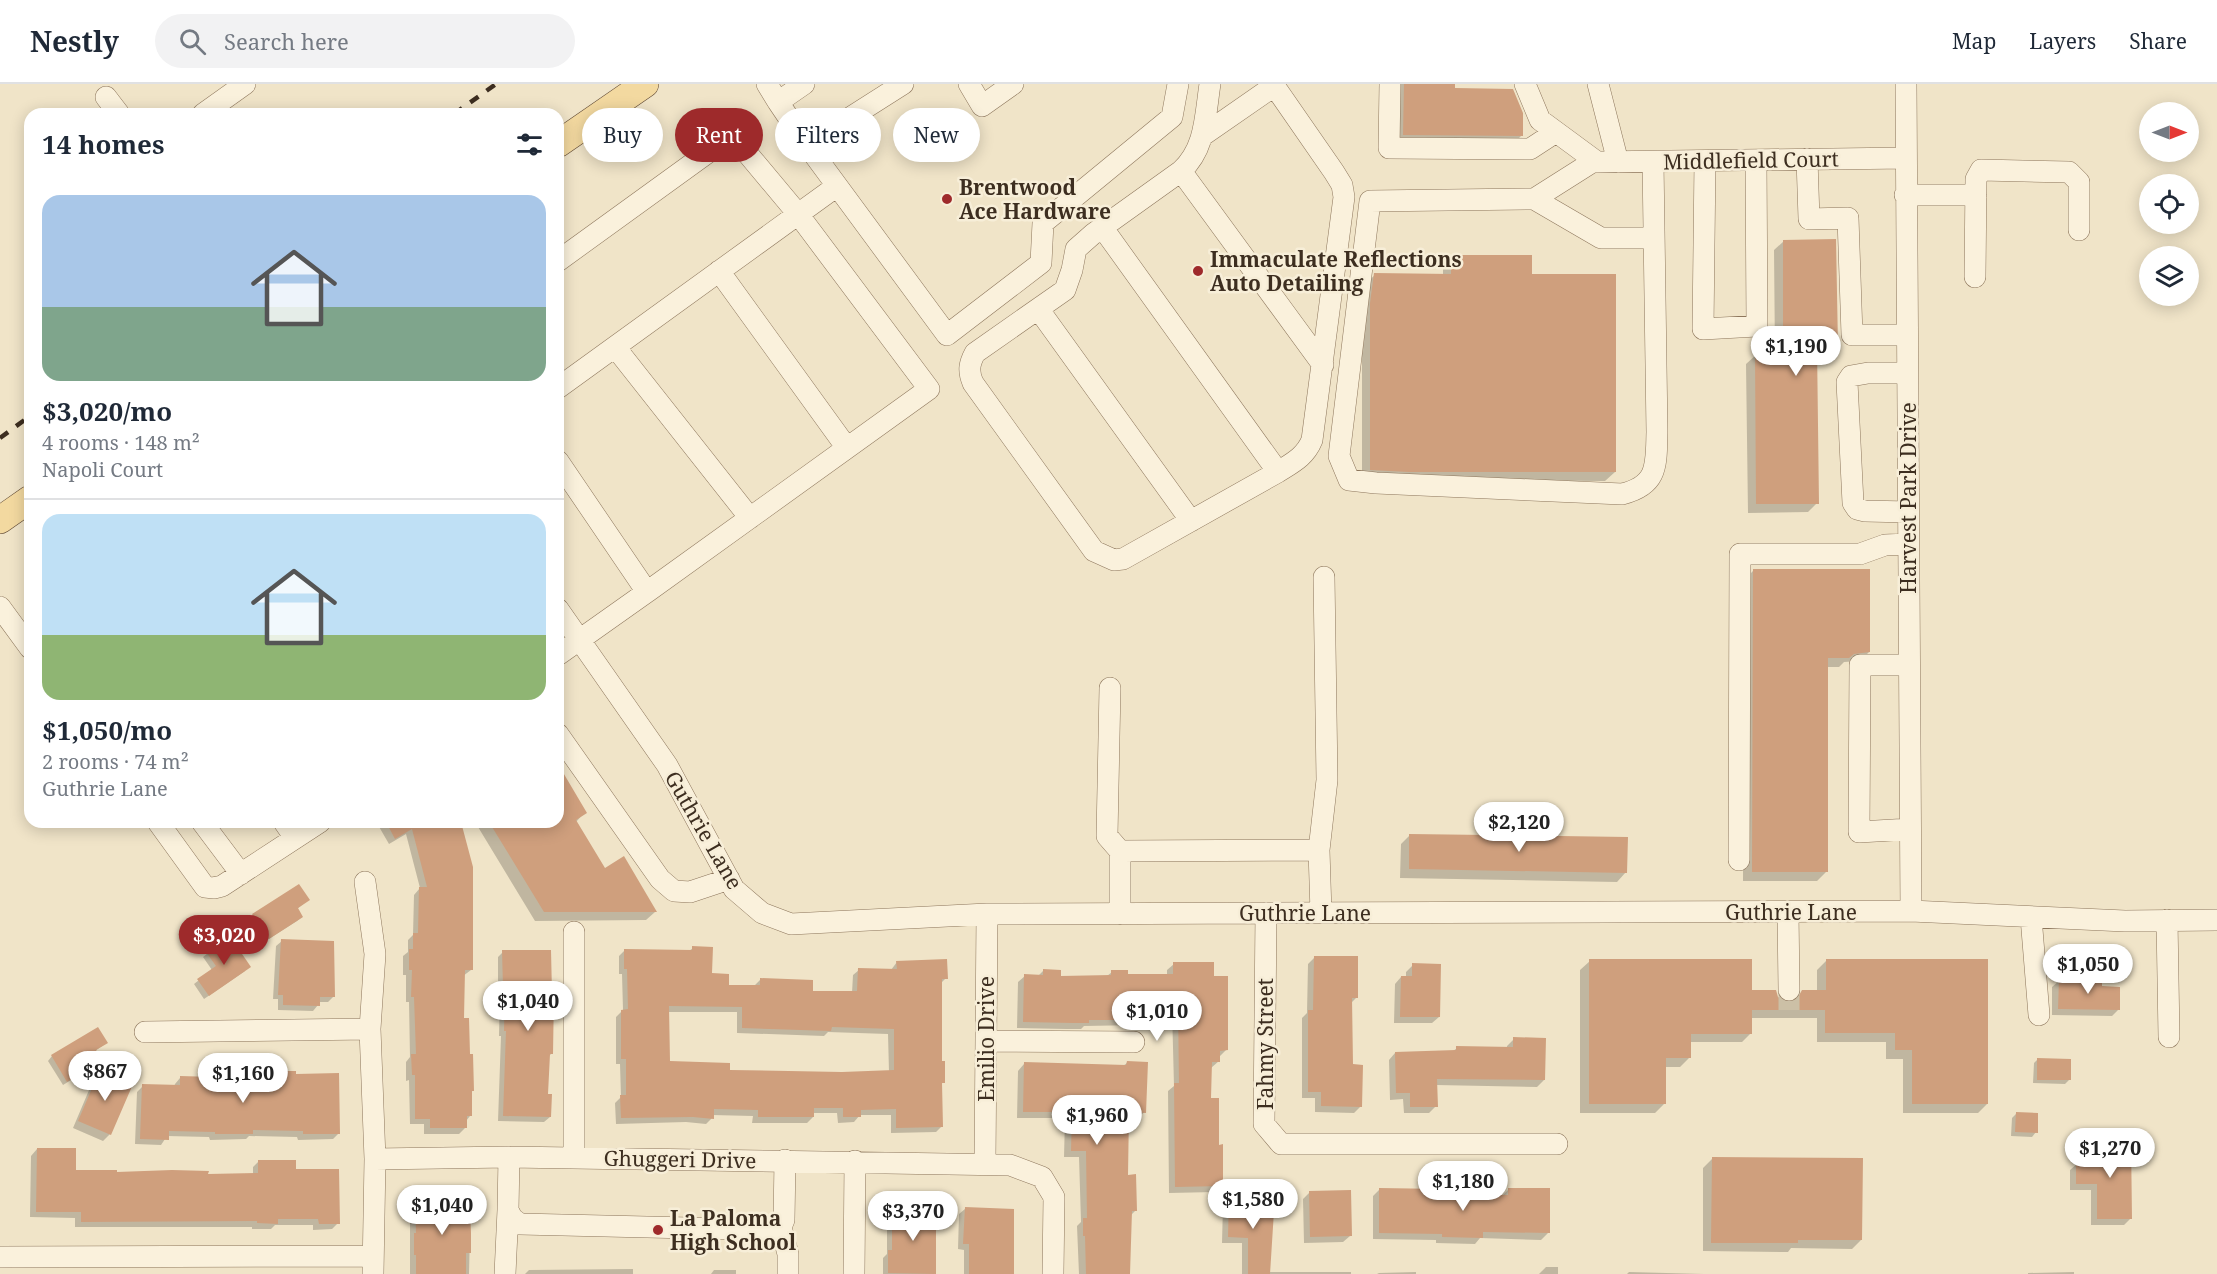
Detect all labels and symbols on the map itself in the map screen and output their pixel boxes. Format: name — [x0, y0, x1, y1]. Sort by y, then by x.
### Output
north arrow — [2139, 102, 2199, 162]
street label: Middlefield Court — [1663, 144, 1839, 176]
place label: Brentwood Ace Hardware — [959, 173, 1111, 225]
marker: Brentwood Ace Hardware — [940, 192, 954, 206]
place label: Immaculate Reflections Auto Detailing — [1210, 245, 1462, 297]
marker: Immaculate Reflections Auto Detailing — [1191, 264, 1205, 278]
pin: $1,190 — [1747, 326, 1845, 377]
street label: Harvest Park Drive — [1894, 402, 1922, 594]
street label: Guthrie Lane — [659, 766, 749, 894]
pin: $2,120 — [1470, 802, 1568, 853]
street label: Guthrie Lane — [1725, 898, 1857, 926]
street label: Guthrie Lane — [1239, 899, 1371, 927]
pin: $3,020 — [175, 915, 273, 966]
pin: $1,050 — [2039, 944, 2137, 995]
street label: Emilio Drive — [972, 976, 1000, 1102]
street label: Fahmy Street — [1251, 978, 1279, 1110]
pin: $1,040 — [479, 981, 577, 1032]
pin: $1,010 — [1108, 991, 1206, 1042]
pin: $867 — [69, 1051, 141, 1102]
pin: $1,160 — [194, 1053, 292, 1104]
pin: $1,960 — [1048, 1095, 1146, 1146]
pin: $1,270 — [2061, 1128, 2159, 1179]
street label: Ghuggeri Drive — [603, 1144, 757, 1174]
pin: $1,180 — [1414, 1161, 1512, 1212]
pin: $1,580 — [1204, 1179, 1302, 1230]
pin: $1,040 — [393, 1185, 491, 1236]
pin: $3,370 — [864, 1191, 962, 1242]
place label: La Paloma High School — [670, 1204, 797, 1256]
marker: La Paloma High School — [651, 1223, 665, 1237]

